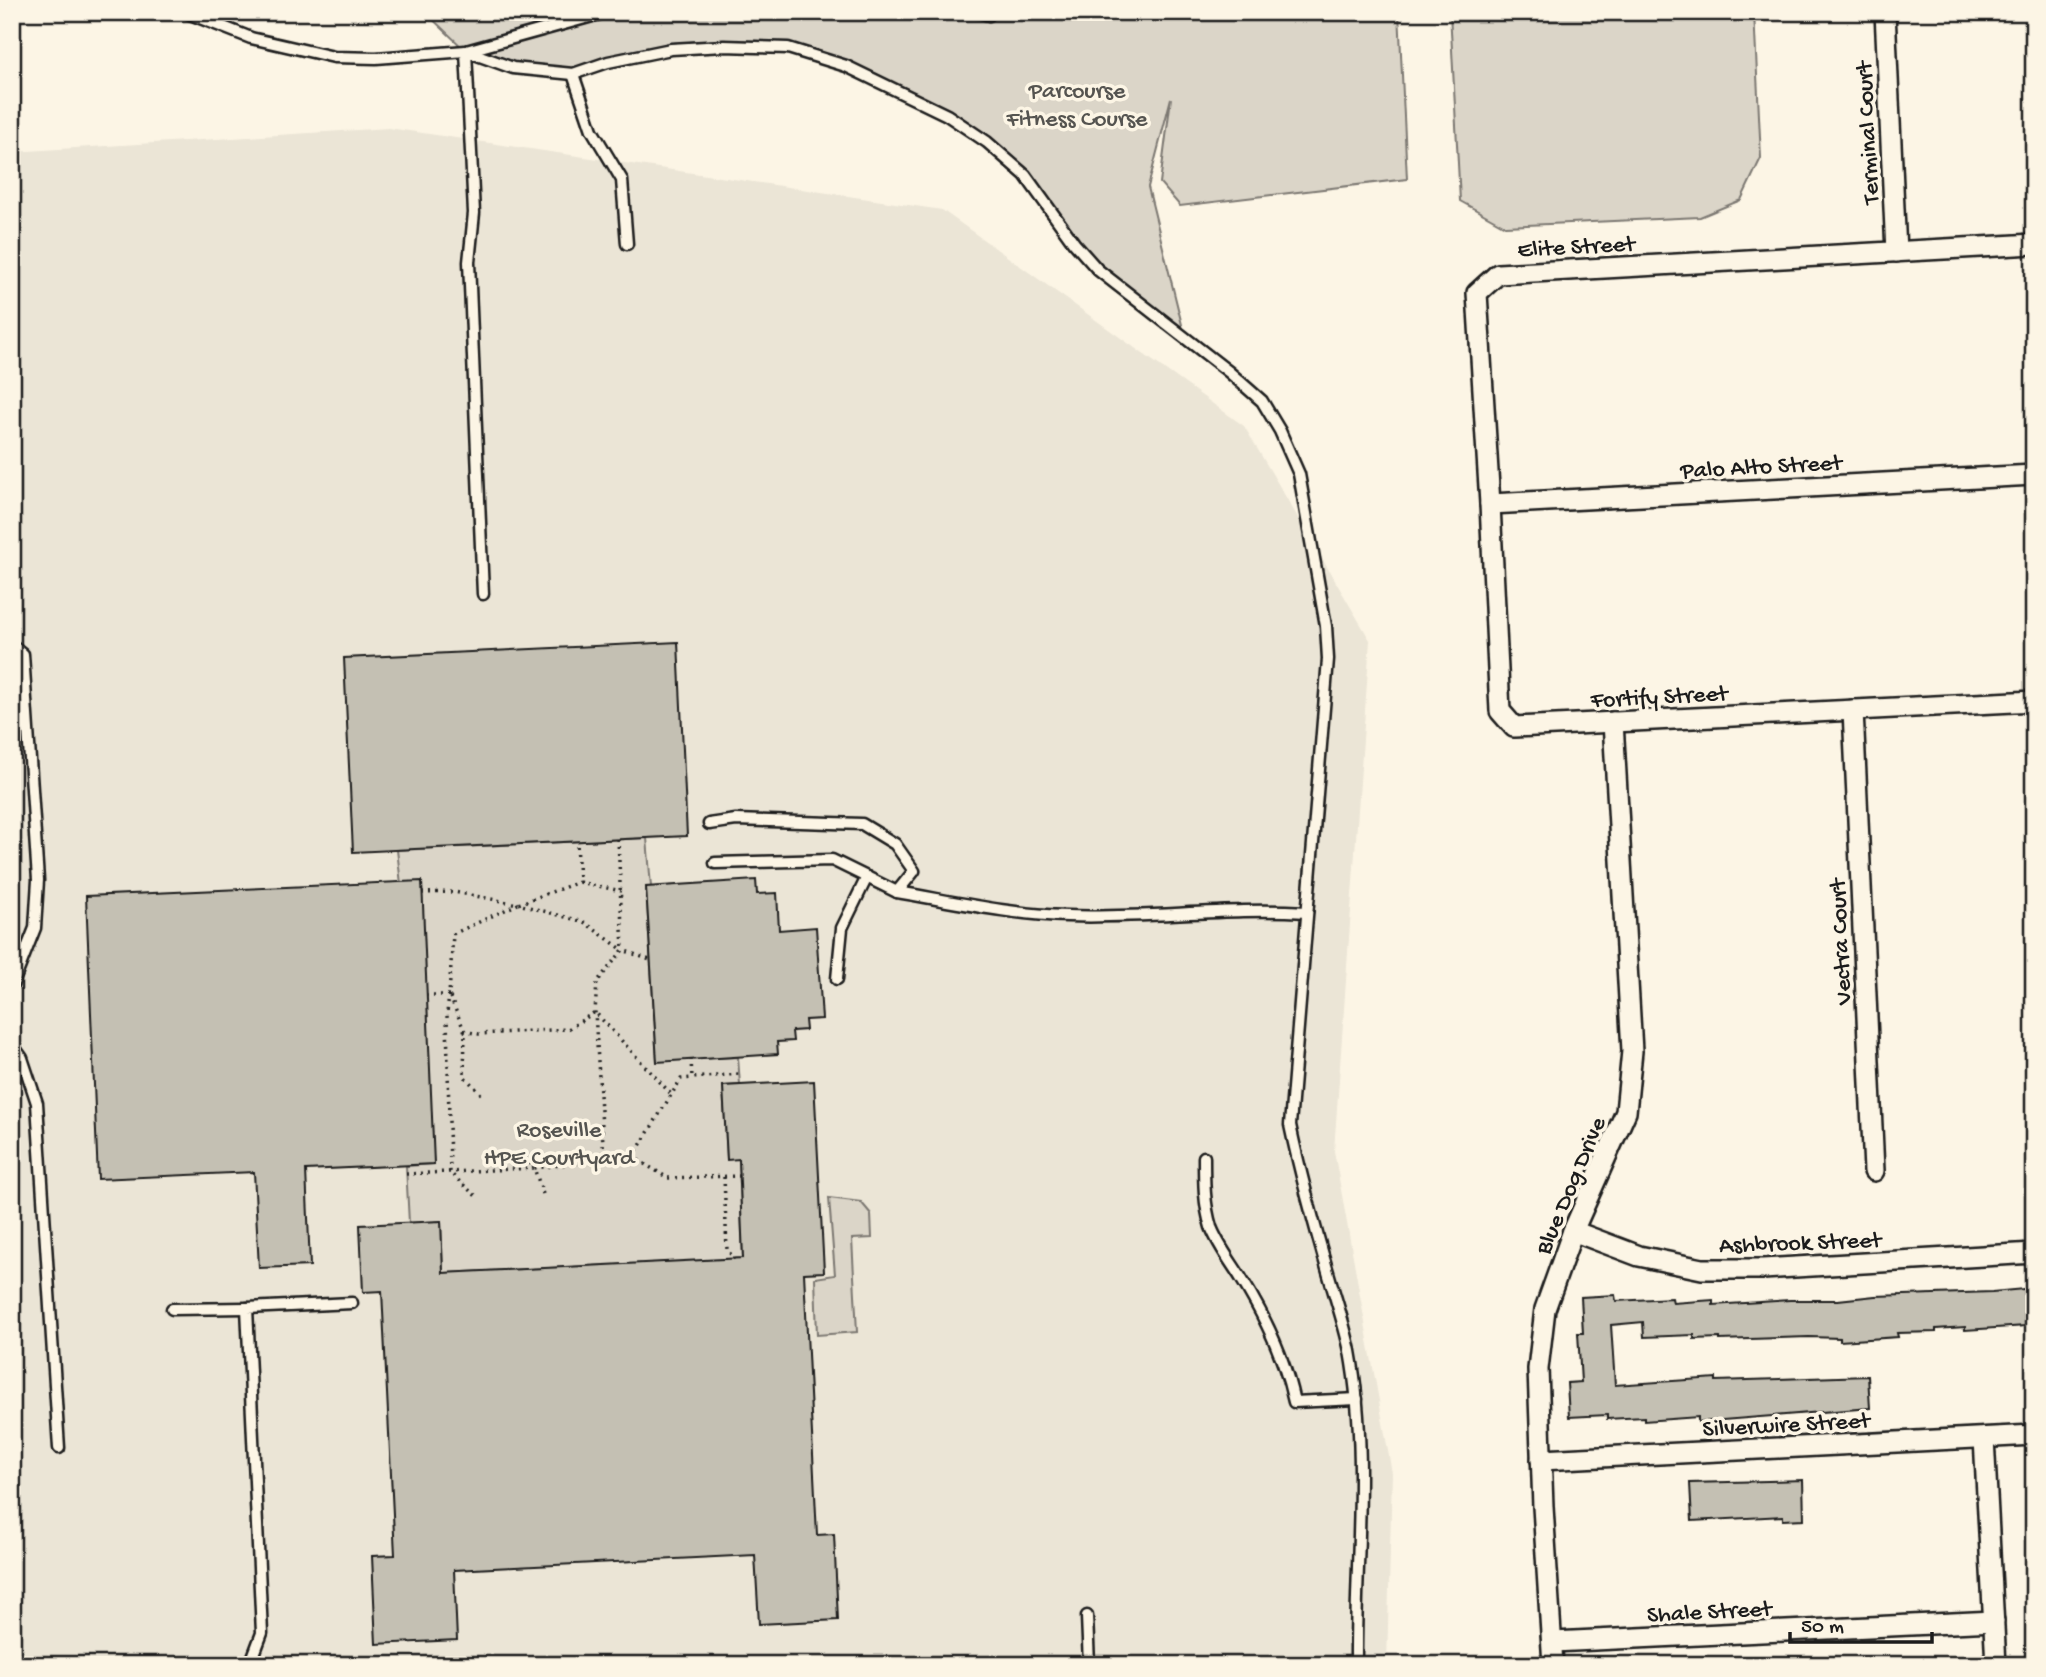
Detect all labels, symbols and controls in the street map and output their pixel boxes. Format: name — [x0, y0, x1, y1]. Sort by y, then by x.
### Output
street label: Terminal Court — [1851, 58, 1888, 207]
park label: Parcourse Fitness Course — [1006, 78, 1148, 135]
street label: Elite Street — [1517, 231, 1638, 266]
street label: Palo Alto Street — [1679, 450, 1845, 487]
street label: Fortify Street — [1589, 680, 1731, 717]
street label: Vectra Court — [1825, 876, 1860, 1007]
street label: Blue Dog Drive — [1530, 1113, 1614, 1260]
park label: Roseville HPE Courtyard — [484, 1117, 636, 1174]
street label: Ashbrook Street — [1718, 1227, 1884, 1262]
street label: Silverwire Street — [1702, 1408, 1873, 1445]
street label: Shale Street — [1646, 1596, 1774, 1631]
scale bar — [1790, 1600, 1932, 1644]
text: 50 m — [1801, 1616, 1844, 1641]

